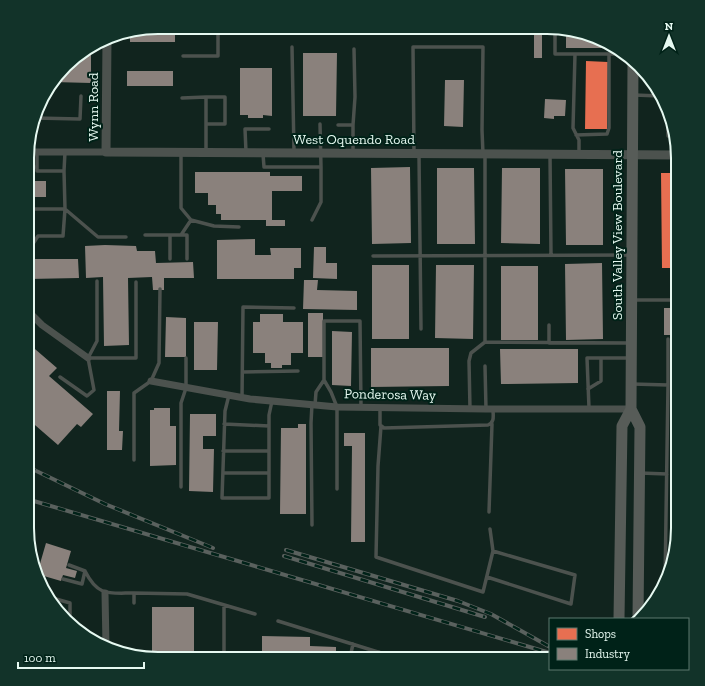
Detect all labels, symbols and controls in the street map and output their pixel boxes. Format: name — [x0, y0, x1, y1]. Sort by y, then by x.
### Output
north arrow — [649, 16, 689, 56]
text: N — [665, 20, 674, 33]
street label: Wynn Road — [85, 72, 102, 142]
street label: West Oquendo Road — [293, 131, 415, 148]
street label: South Valley View Boulevard — [609, 150, 626, 320]
street label: Ponderosa Way — [344, 385, 437, 404]
legend — [549, 618, 689, 670]
text: Shops — [585, 627, 616, 641]
scale bar — [18, 644, 144, 670]
text: Industry — [585, 647, 631, 661]
text: 100 m — [24, 651, 56, 665]

